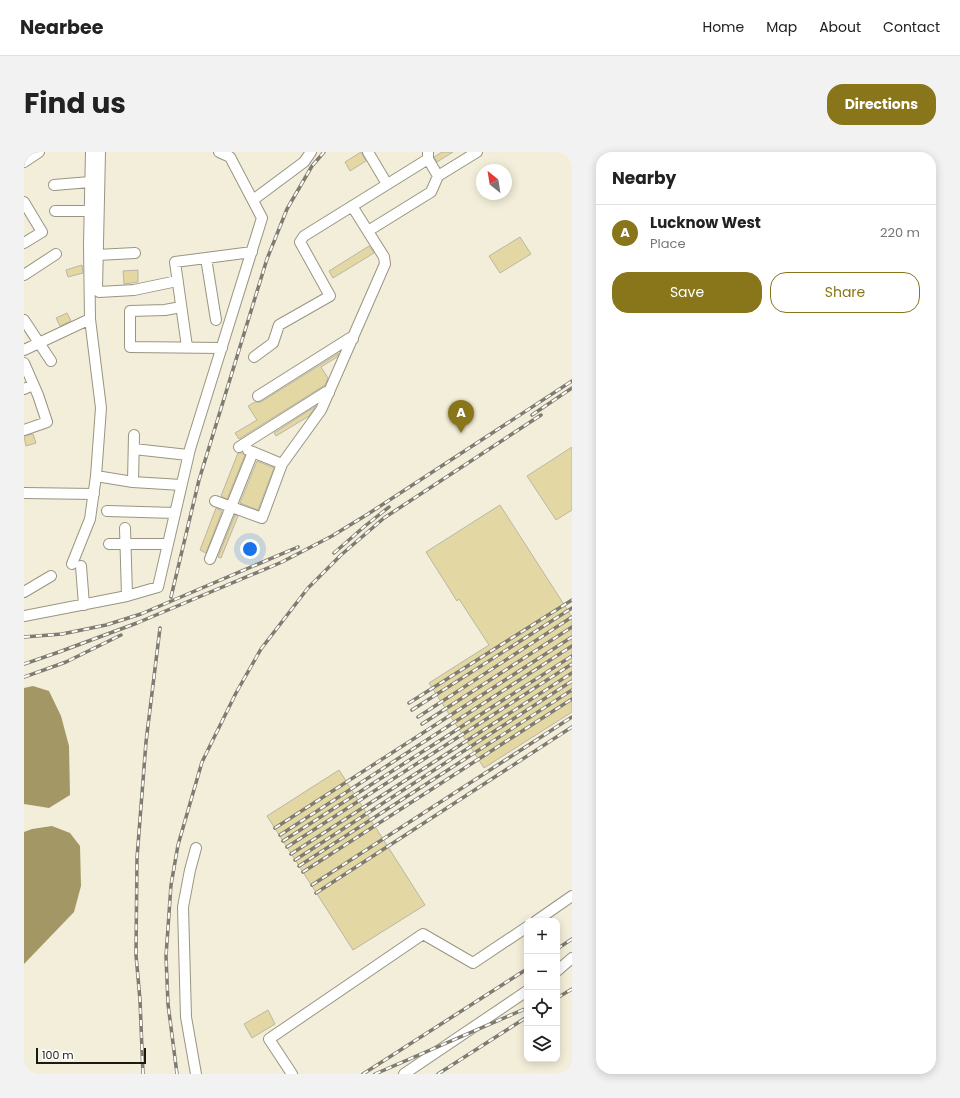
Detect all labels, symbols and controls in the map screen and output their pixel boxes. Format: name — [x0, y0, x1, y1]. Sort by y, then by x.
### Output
text: Nearbee — [20, 14, 103, 41]
text: Home — [702, 17, 744, 37]
text: Map — [766, 17, 797, 37]
text: About — [819, 17, 861, 37]
text: Contact — [883, 17, 940, 37]
text: Find us — [24, 84, 126, 123]
button: Directions — [827, 84, 936, 125]
north arrow — [476, 164, 512, 200]
text: Nearby — [612, 166, 676, 190]
text: Lucknow West — [650, 212, 761, 233]
text: A — [620, 223, 630, 242]
text: 220 m — [880, 223, 920, 242]
text: Place — [650, 234, 685, 253]
button: Save — [612, 272, 762, 313]
button: Share — [770, 272, 920, 313]
pin: A — [448, 400, 474, 433]
your location — [240, 539, 260, 559]
map controls — [524, 918, 560, 1062]
button: + — [524, 918, 560, 954]
button: − — [524, 954, 560, 990]
button: locate — [524, 990, 560, 1026]
button: layers — [524, 1026, 560, 1062]
scale bar — [36, 1046, 146, 1065]
text: 100 m — [42, 1047, 74, 1063]

